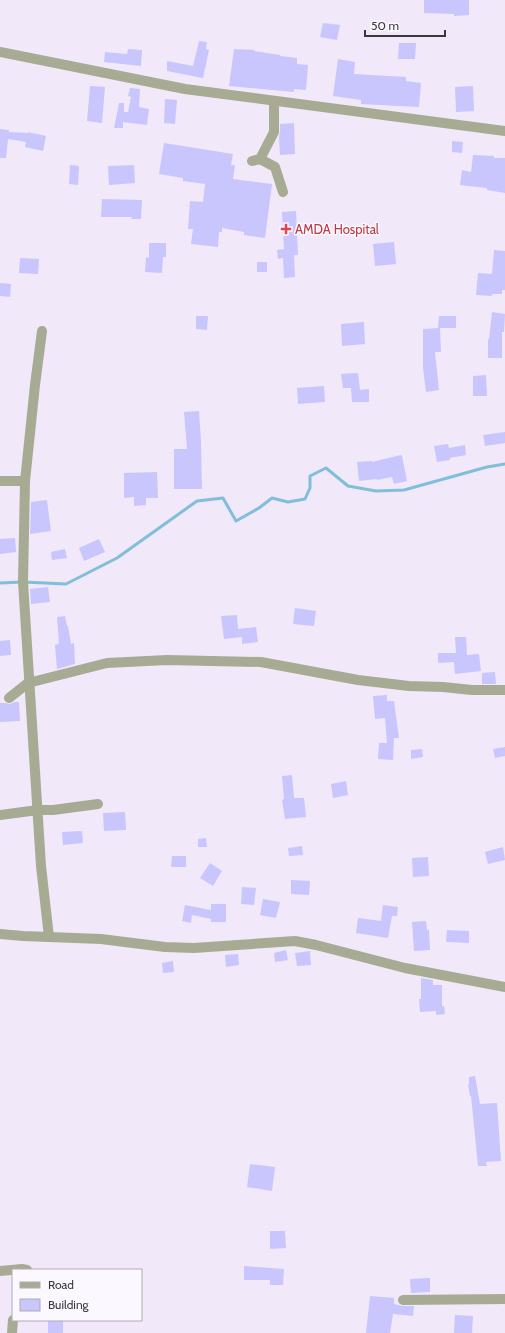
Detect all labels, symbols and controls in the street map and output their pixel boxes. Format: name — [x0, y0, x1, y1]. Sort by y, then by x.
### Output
scale bar — [365, 12, 445, 38]
text: 50 m — [371, 18, 399, 33]
place label: AMDA Hospital — [295, 221, 379, 237]
marker: AMDA Hospital — [280, 223, 292, 235]
legend — [12, 1269, 142, 1321]
text: Road — [48, 1277, 74, 1292]
text: Building — [48, 1297, 90, 1312]

